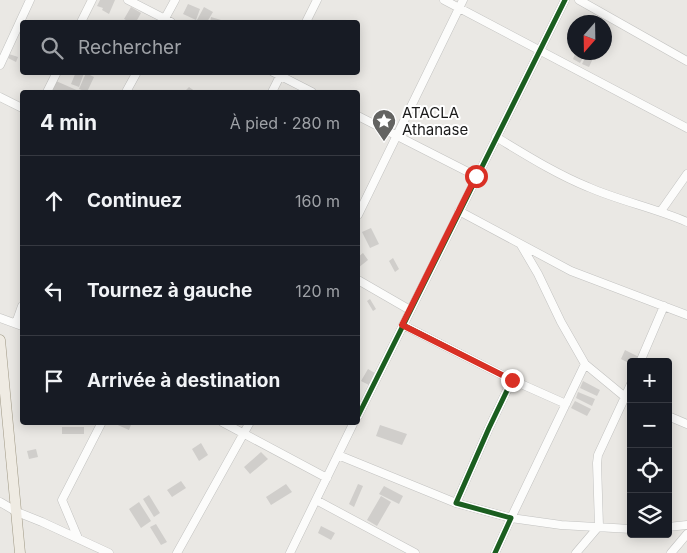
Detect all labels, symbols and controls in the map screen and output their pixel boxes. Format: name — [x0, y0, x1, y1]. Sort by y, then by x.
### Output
north arrow — [567, 15, 612, 60]
search box — [20, 20, 360, 75]
icon: search — [38, 34, 66, 62]
text: Rechercher — [78, 36, 181, 59]
place label: ATACLA Athanase — [402, 103, 468, 139]
place icon: ATACLA Athanase — [371, 108, 397, 142]
text: 4 min — [40, 110, 97, 135]
text: À pied · 280 m — [230, 113, 340, 133]
route start — [465, 165, 488, 188]
icon: ahead — [40, 187, 68, 215]
text: Continuez — [87, 189, 182, 212]
text: 160 m — [295, 191, 340, 211]
icon: left — [40, 277, 68, 305]
text: Tournez à gauche — [87, 279, 252, 302]
text: 120 m — [295, 281, 340, 301]
map controls — [627, 358, 672, 538]
button: + — [627, 358, 672, 403]
icon: arrive — [40, 367, 68, 395]
text: Arrivée à destination — [87, 369, 280, 392]
route end — [501, 369, 524, 392]
button: − — [627, 403, 672, 448]
button: locate — [627, 448, 672, 493]
button: layers — [627, 493, 672, 538]

